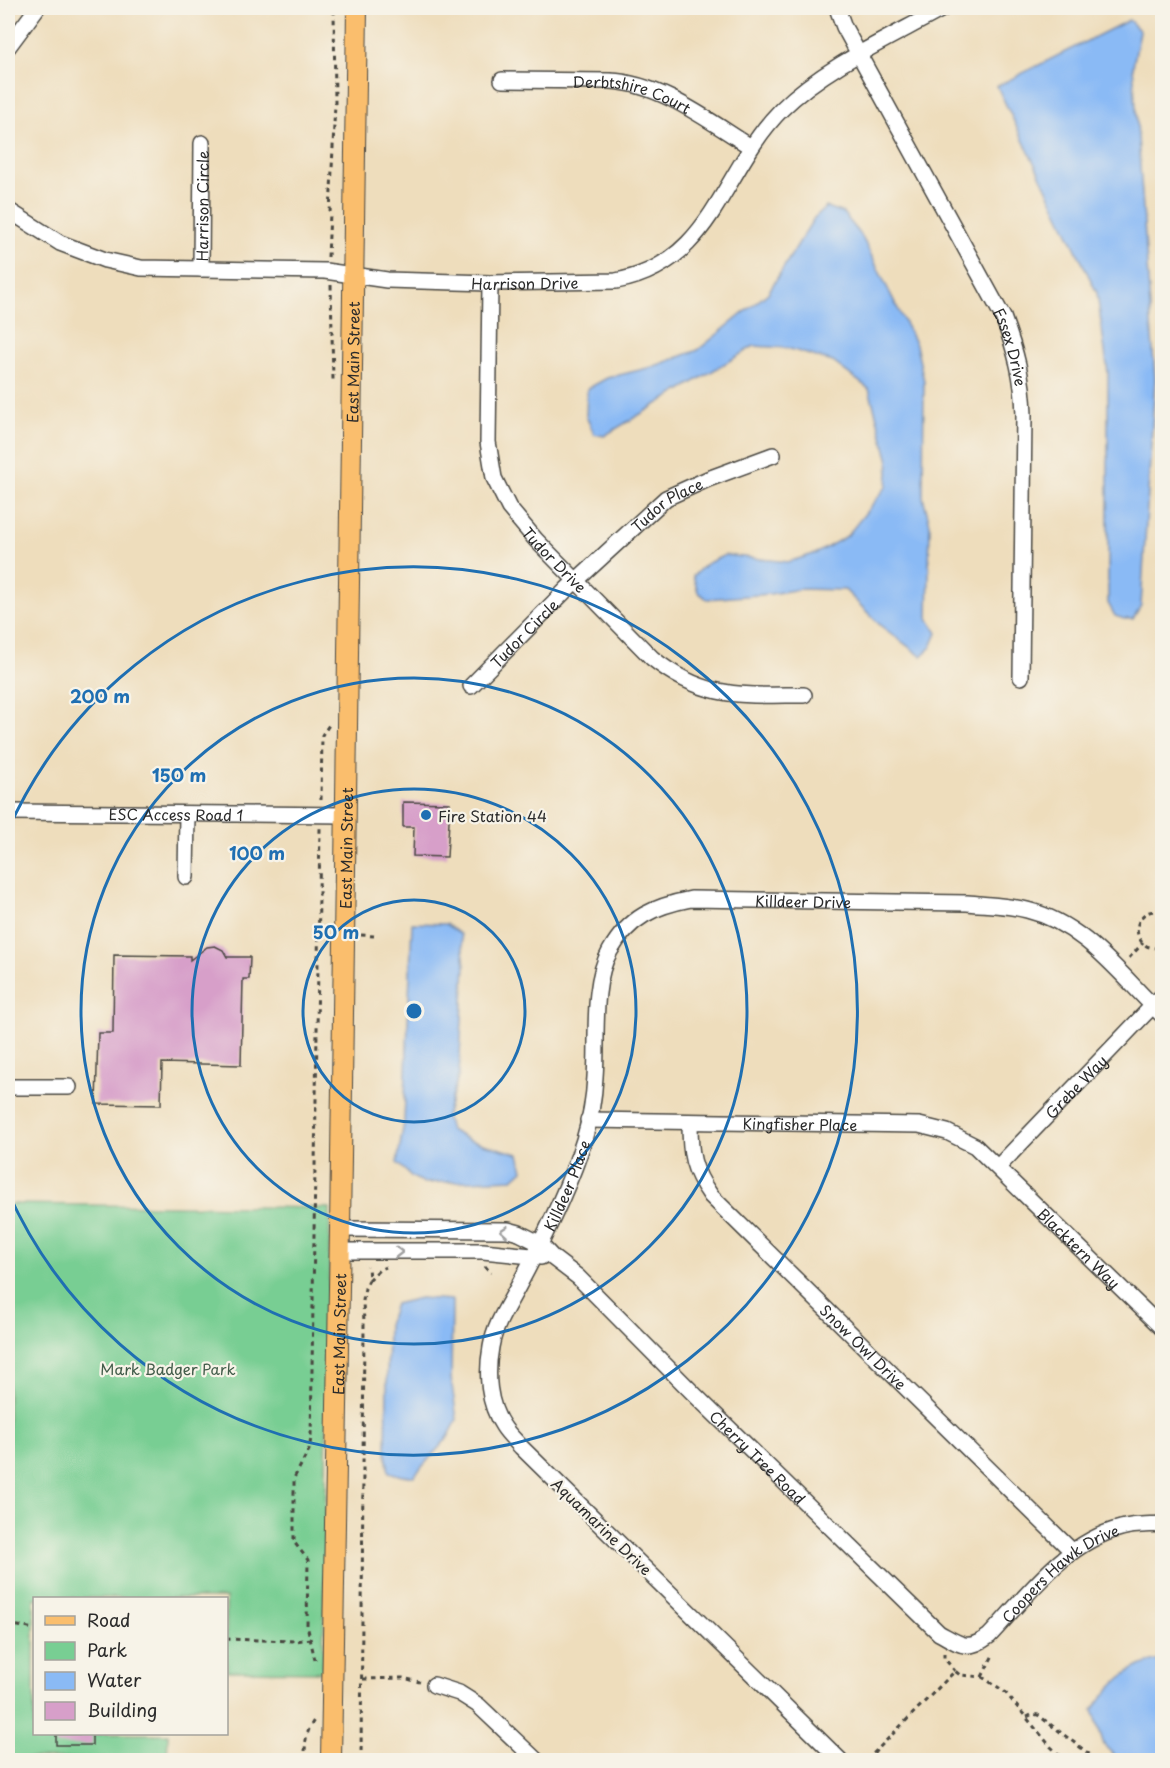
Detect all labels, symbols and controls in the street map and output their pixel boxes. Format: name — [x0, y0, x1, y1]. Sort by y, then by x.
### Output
street label: Derbtshire Court — [572, 69, 696, 119]
street label: Harrison Circle — [190, 151, 213, 261]
street label: Harrison Drive — [471, 270, 579, 295]
street label: East Main Street — [340, 301, 364, 423]
street label: Essex Drive — [988, 303, 1033, 388]
street label: Tudor Place — [625, 471, 706, 537]
street label: Tudor Drive — [518, 521, 593, 597]
street label: Tudor Circle — [484, 593, 563, 672]
text: 200 m — [70, 682, 130, 709]
text: 150 m — [152, 761, 206, 788]
street label: East Main Street — [333, 787, 358, 909]
street label: ESC Access Road 1 — [109, 801, 243, 826]
place label: Fire Station 44 — [438, 804, 547, 827]
marker: Fire Station 44 — [419, 808, 433, 822]
text: 100 m — [229, 839, 285, 866]
street label: Killdeer Drive — [755, 888, 851, 913]
text: 50 m — [313, 918, 359, 945]
centre of rings — [404, 1001, 424, 1021]
street label: Grebe Way — [1039, 1049, 1112, 1123]
street label: Kingfisher Place — [742, 1111, 857, 1136]
street label: Killdeer Place — [537, 1137, 595, 1235]
street label: Blacktern Way — [1033, 1202, 1126, 1293]
one-way arrow — [499, 1225, 508, 1238]
one-way arrow — [394, 1246, 403, 1258]
street label: East Main Street — [326, 1273, 351, 1395]
street label: Snow Owl Drive — [815, 1298, 912, 1394]
park label: Mark Badger Park — [100, 1357, 236, 1380]
street label: Cherry Tree Road — [705, 1404, 811, 1509]
street label: Aquamarine Drive — [547, 1472, 657, 1580]
street label: Coopers Hawk Drive — [995, 1518, 1122, 1627]
legend — [33, 1597, 228, 1735]
text: Road — [87, 1606, 131, 1633]
text: Park — [87, 1636, 127, 1663]
text: Water — [87, 1666, 142, 1693]
text: Building — [87, 1696, 157, 1723]

